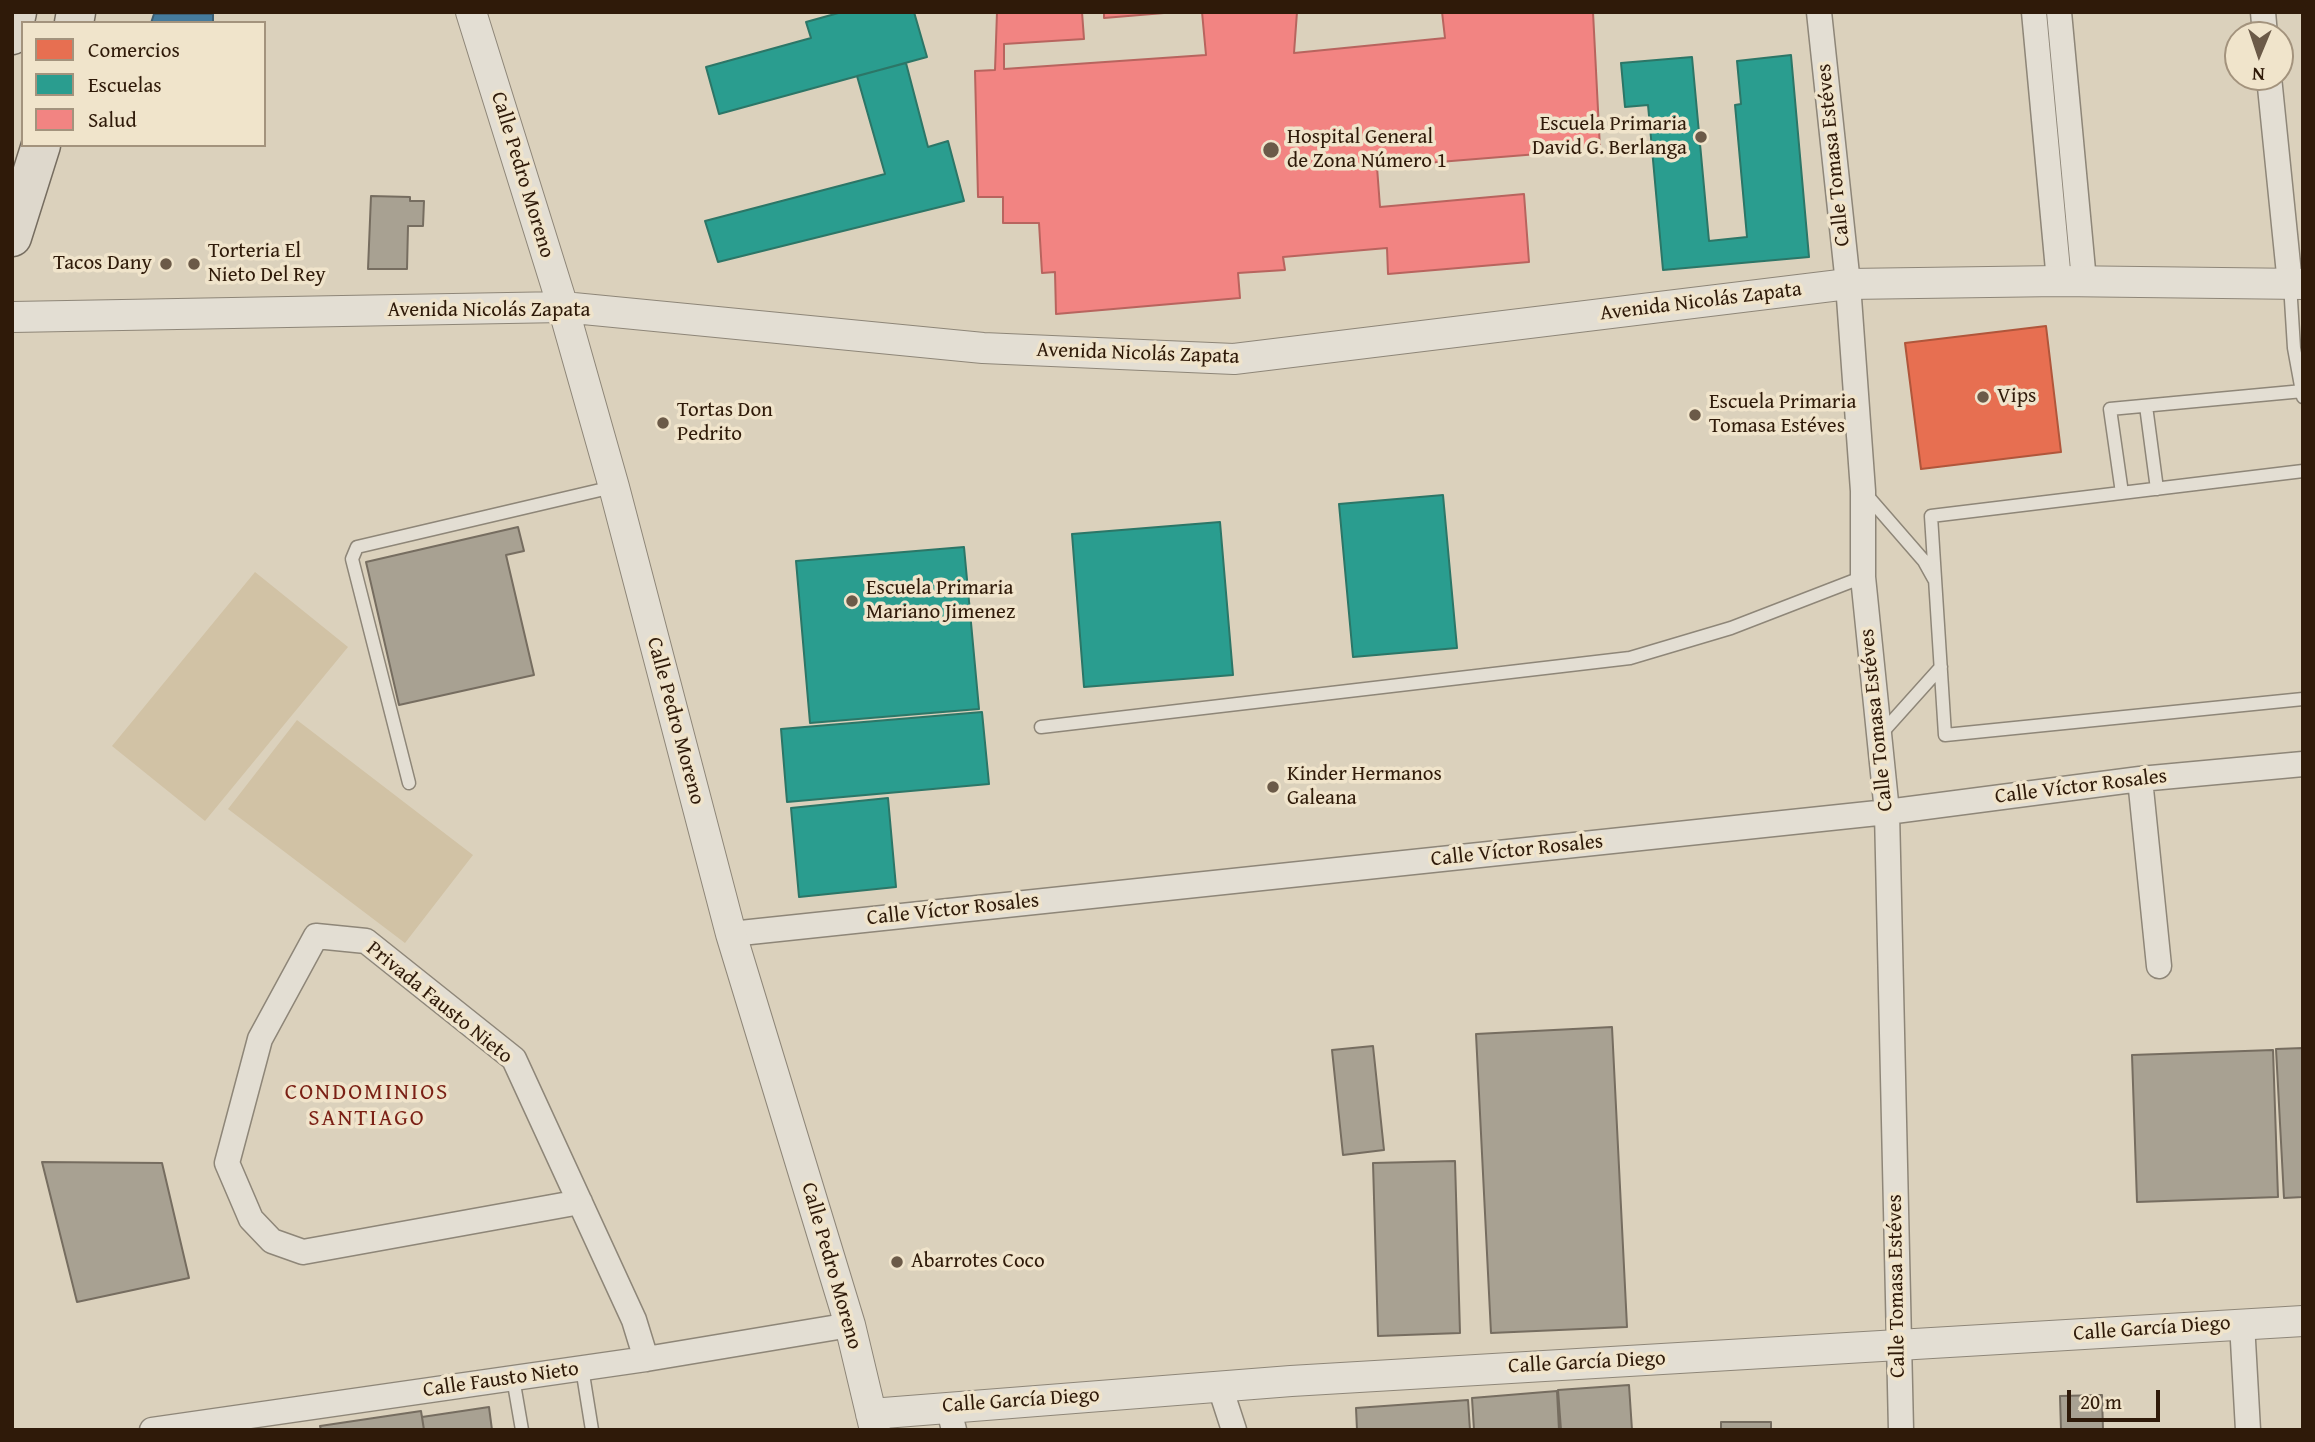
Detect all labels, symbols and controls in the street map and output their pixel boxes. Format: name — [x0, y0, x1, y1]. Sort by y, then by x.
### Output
legend — [21, 21, 266, 147]
north arrow — [2224, 21, 2294, 91]
text: Comercios — [88, 34, 180, 65]
text: N — [2252, 61, 2265, 89]
street label: Calle Tomasa Estéves — [1812, 62, 1856, 248]
text: Escuelas — [88, 69, 162, 100]
street label: Calle Pedro Moreno — [485, 89, 559, 261]
text: Salud — [88, 104, 137, 135]
place label: Escuela Primaria David G. Berlanga — [1532, 112, 1687, 162]
place label: Hospital General de Zona Número 1 — [1287, 125, 1447, 175]
marker: Escuela Primaria David G. Berlanga — [1693, 129, 1709, 145]
marker: Hospital General de Zona Número 1 — [1261, 140, 1281, 160]
place label: Torteria El Nieto Del Rey — [208, 239, 326, 289]
place label: Tacos Dany — [53, 251, 152, 277]
marker: Tacos Dany — [158, 256, 174, 272]
marker: Torteria El Nieto Del Rey — [186, 256, 202, 272]
street label: Avenida Nicolás Zapata — [1599, 277, 1803, 327]
street label: Avenida Nicolás Zapata — [387, 298, 591, 324]
street label: Avenida Nicolás Zapata — [1036, 338, 1240, 370]
place label: Vips — [1997, 384, 2036, 410]
marker: Vips — [1975, 389, 1991, 405]
place label: Escuela Primaria Tomasa Estéves — [1709, 390, 1856, 440]
place label: Tortas Don Pedrito — [677, 398, 773, 448]
marker: Escuela Primaria Tomasa Estéves — [1687, 407, 1703, 423]
marker: Tortas Don Pedrito — [655, 415, 671, 431]
place label: Escuela Primaria Mariano Jimenez — [866, 576, 1015, 626]
marker: Escuela Primaria Mariano Jimenez — [844, 593, 860, 609]
street label: Calle Tomasa Estéves — [1855, 627, 1899, 813]
street label: Calle Pedro Moreno — [641, 635, 709, 807]
place label: Kinder Hermanos Galeana — [1287, 762, 1442, 812]
street label: Calle Víctor Rosales — [1994, 764, 2168, 810]
marker: Kinder Hermanos Galeana — [1265, 779, 1281, 795]
street label: Calle Víctor Rosales — [1430, 829, 1604, 873]
street label: Calle Víctor Rosales — [866, 888, 1040, 932]
street label: Privada Fausto Nieto — [361, 936, 517, 1070]
district label: CONDOMINIOS SANTIAGO — [286, 1079, 448, 1133]
street label: Calle Pedro Moreno — [795, 1180, 867, 1352]
street label: Calle Tomasa Estéves — [1883, 1194, 1911, 1378]
place label: Abarrotes Coco — [911, 1249, 1045, 1275]
marker: Abarrotes Coco — [889, 1254, 905, 1270]
street label: Calle García Diego — [2072, 1311, 2232, 1347]
street label: Calle García Diego — [1508, 1346, 1666, 1380]
street label: Calle Fausto Nieto — [422, 1357, 580, 1403]
scale bar — [2070, 1376, 2163, 1420]
street label: Calle García Diego — [941, 1383, 1101, 1419]
text: 20 m — [2080, 1386, 2122, 1417]

